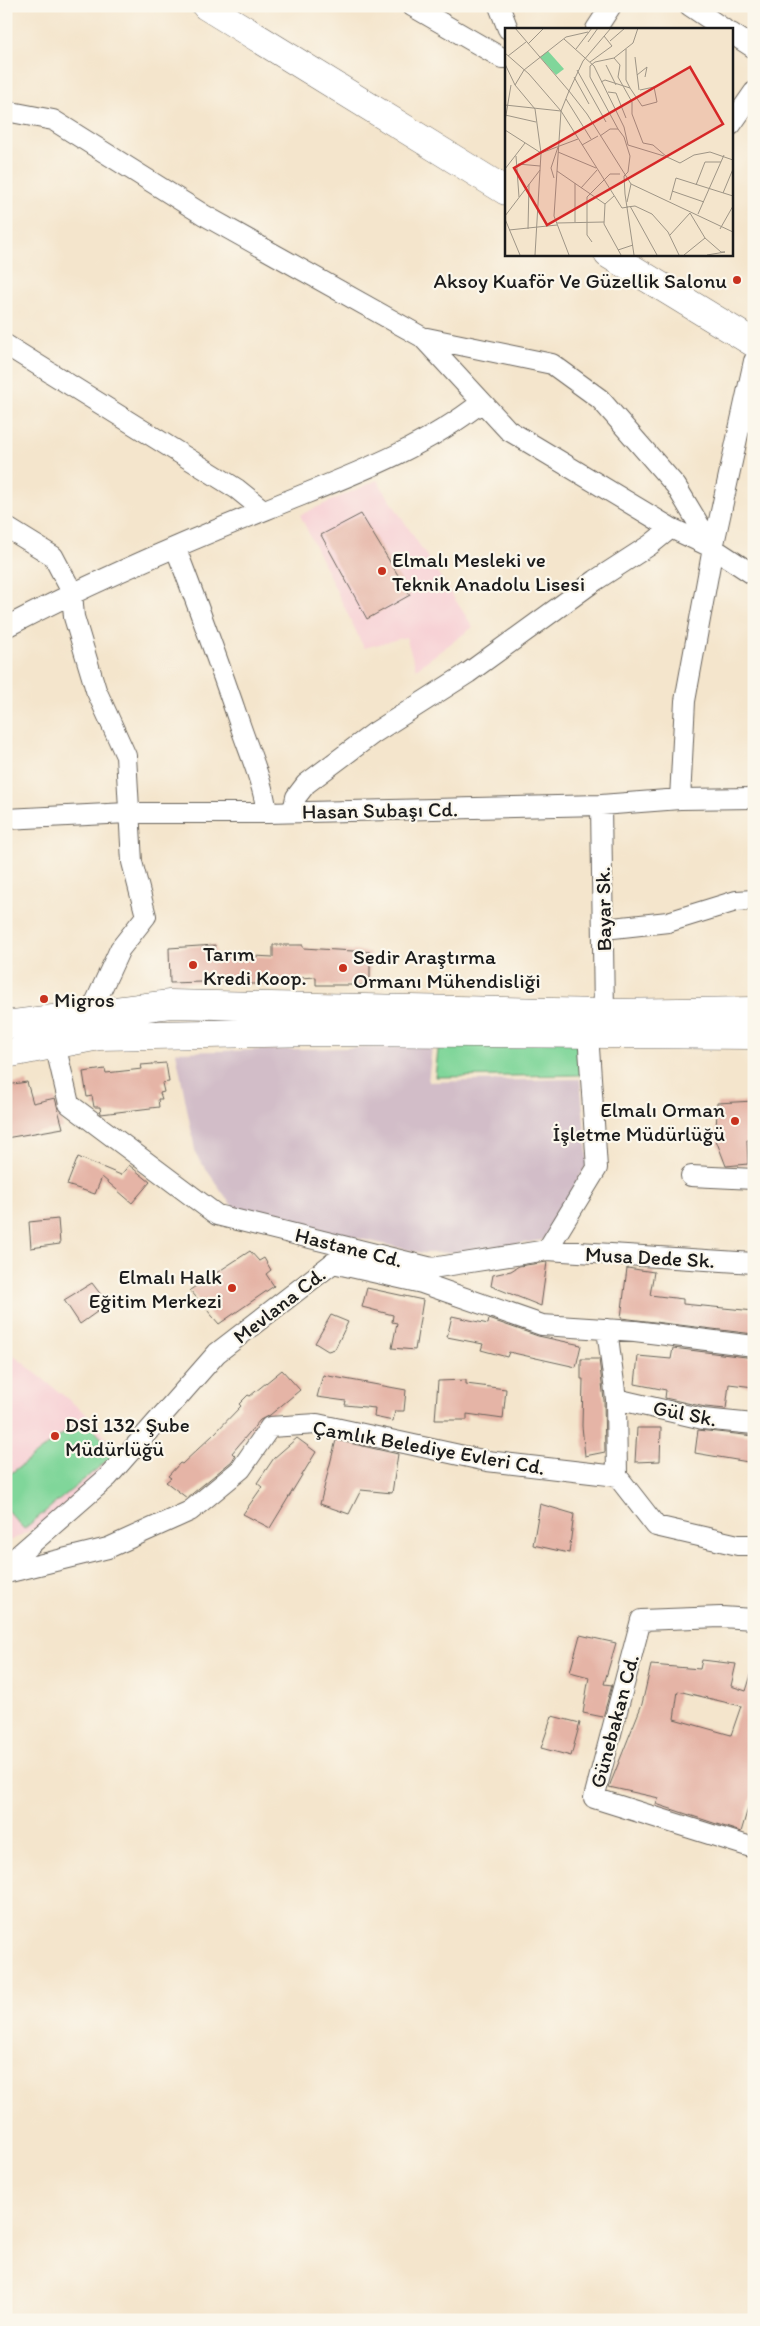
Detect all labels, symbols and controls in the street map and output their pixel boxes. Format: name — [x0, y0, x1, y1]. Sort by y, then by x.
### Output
inset map — [505, 28, 732, 255]
place label: Aksoy Kuaför Ve Güzellik Salonu — [434, 268, 727, 293]
marker: Aksoy Kuaför Ve Güzellik Salonu — [731, 274, 743, 286]
place label: Elmalı Mesleki ve Teknik Anadolu Lisesi — [392, 547, 585, 596]
marker: Elmalı Mesleki ve Teknik Anadolu Lisesi — [376, 565, 388, 577]
street label: Hasan Subaşı Cd. — [302, 796, 458, 824]
street label: Bayar Sk. — [590, 866, 616, 952]
place label: Tarım Kredi Koop. — [203, 941, 307, 990]
place label: Sedir Araştırma Ormanı Mühendisliği — [353, 944, 541, 993]
marker: Tarım Kredi Koop. — [187, 959, 199, 971]
marker: Sedir Araştırma Ormanı Mühendisliği — [337, 962, 349, 974]
place label: Migros — [54, 987, 115, 1012]
marker: Migros — [38, 993, 50, 1005]
place label: Elmalı Orman İşletme Müdürlüğü — [552, 1097, 725, 1146]
marker: Elmalı Orman İşletme Müdürlüğü — [729, 1115, 741, 1127]
street label: Hastane Cd. — [293, 1222, 405, 1272]
street label: Musa Dede Sk. — [585, 1241, 715, 1273]
street label: Mevlana Cd. — [228, 1261, 330, 1349]
place label: Elmalı Halk Eğitim Merkezi — [89, 1264, 222, 1313]
marker: Elmalı Halk Eğitim Merkezi — [226, 1282, 238, 1294]
street label: Gül Sk. — [651, 1395, 719, 1431]
place label: DSİ 132. Şube Müdürlüğü — [65, 1412, 190, 1461]
street label: Çamlık Belediye Evleri Cd. — [311, 1414, 547, 1480]
marker: DSİ 132. Şube Müdürlüğü — [49, 1430, 61, 1442]
street label: Günebakan Cd. — [584, 1651, 644, 1791]

